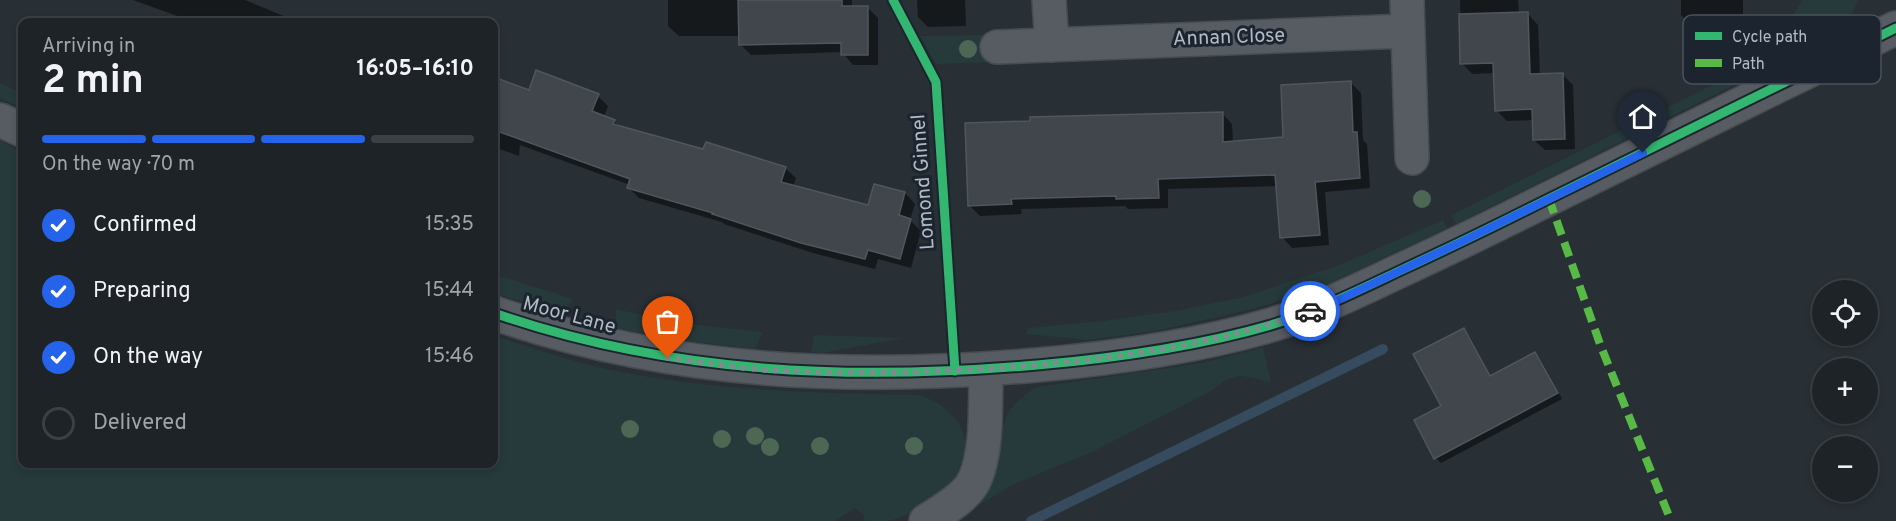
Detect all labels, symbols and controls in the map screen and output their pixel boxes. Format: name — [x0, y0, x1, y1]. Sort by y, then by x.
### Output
legend — [1683, 15, 1881, 84]
street label: Annan Close — [1172, 23, 1286, 53]
text: Cycle path — [1732, 28, 1807, 48]
text: Arriving in — [42, 34, 135, 60]
text: Path — [1732, 55, 1765, 75]
text: 16:05–16:10 — [356, 56, 474, 83]
text: 2 min — [42, 58, 144, 107]
pin — [1617, 91, 1668, 153]
icon: home — [1626, 100, 1659, 133]
street label: Lomond Ginnel — [906, 113, 942, 251]
text: On the way · 70 m — [42, 152, 195, 178]
icon: check — [42, 209, 75, 242]
text: Confirmed — [93, 212, 197, 239]
text: 15:35 — [425, 212, 474, 238]
icon: check — [42, 275, 75, 308]
text: Preparing — [93, 278, 191, 305]
text: 15:44 — [425, 278, 474, 304]
map controls — [1812, 280, 1878, 502]
button: locate — [1812, 280, 1878, 346]
courier — [1280, 281, 1340, 341]
street label: Moor Lane — [520, 291, 618, 341]
icon: car — [1294, 295, 1327, 328]
pin — [642, 296, 693, 358]
icon: bag — [651, 305, 684, 338]
icon: check — [42, 341, 75, 374]
text: On the way — [93, 344, 203, 371]
text: 15:46 — [425, 344, 474, 370]
button: + — [1812, 358, 1878, 424]
text: Delivered — [93, 410, 187, 437]
button: − — [1812, 436, 1878, 502]

